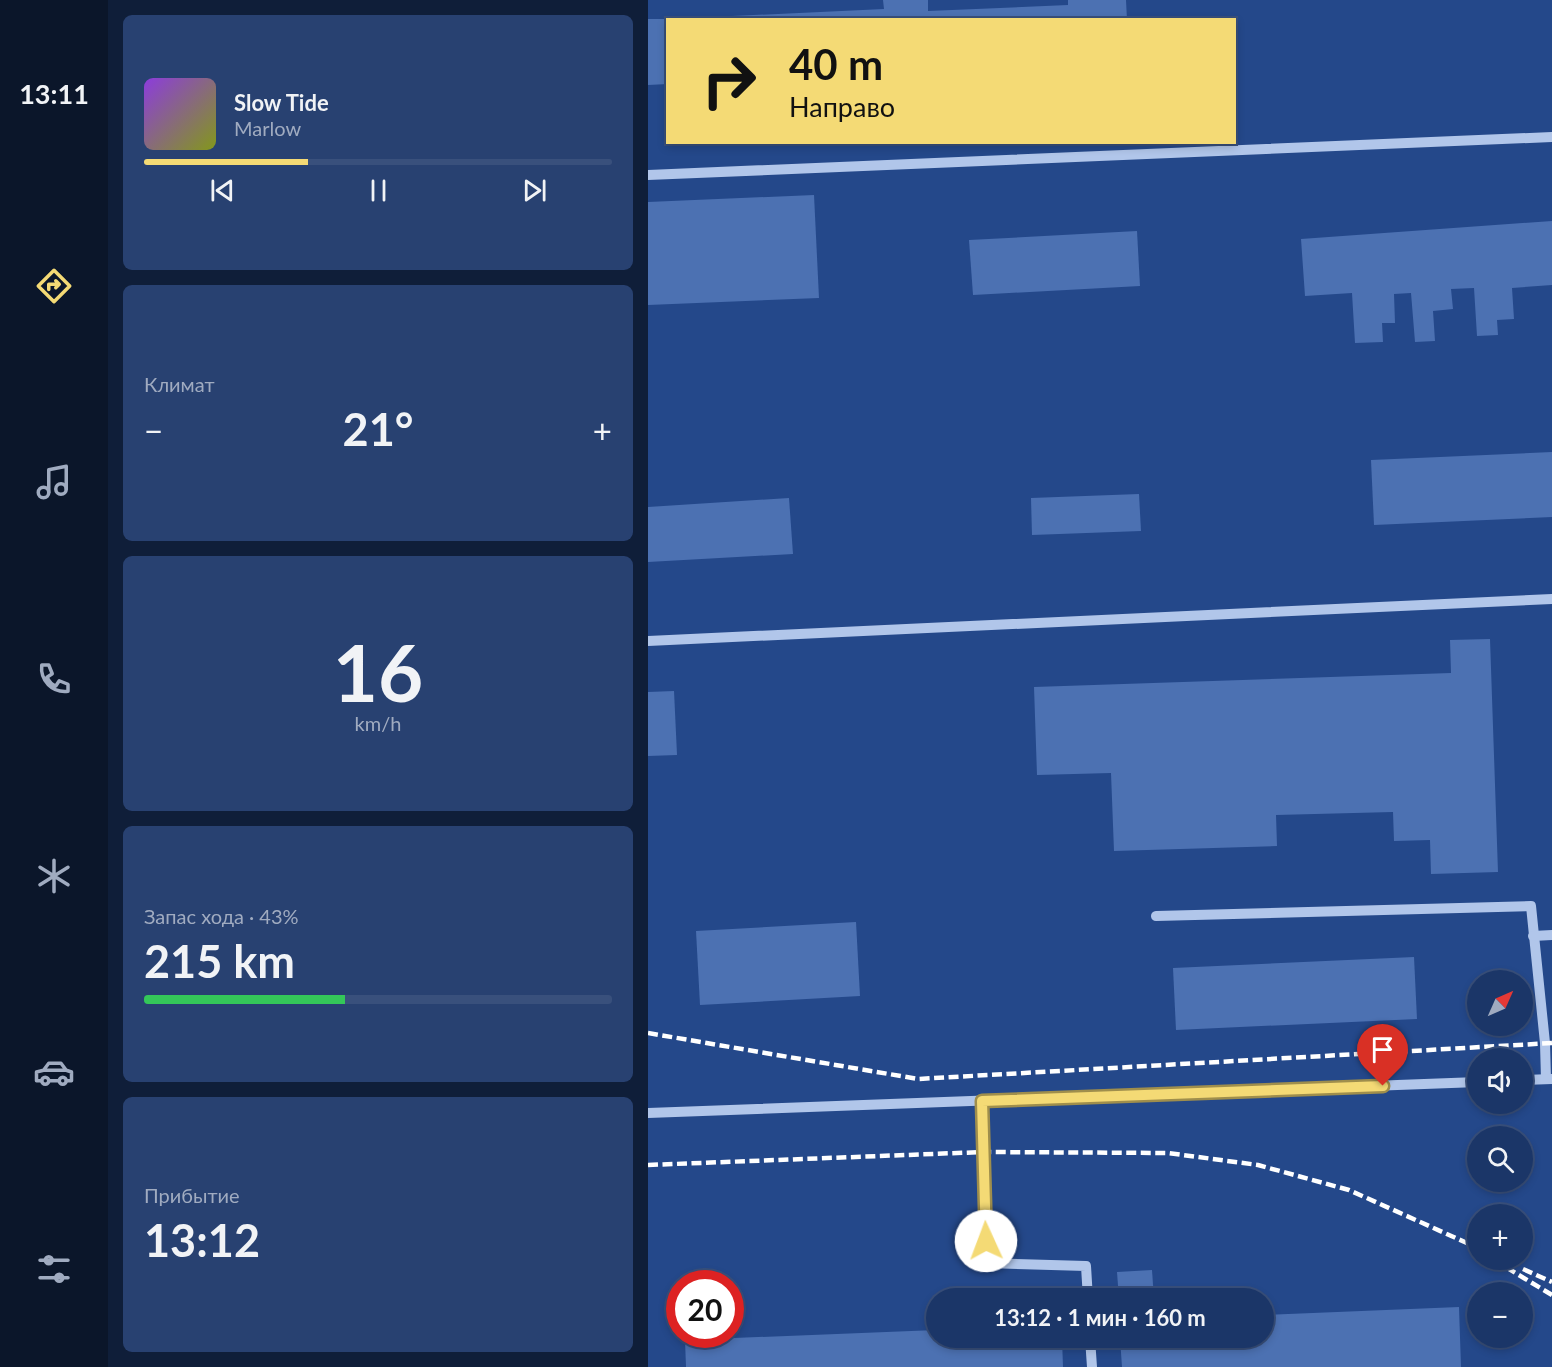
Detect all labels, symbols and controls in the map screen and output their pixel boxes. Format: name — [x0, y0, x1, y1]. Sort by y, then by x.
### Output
text: 40 m — [789, 39, 883, 89]
icon: right — [690, 42, 768, 120]
text: 13:11 — [19, 77, 89, 110]
text: Slow Tide — [234, 89, 329, 116]
text: Направо — [789, 90, 895, 123]
text: Marlow — [234, 116, 301, 140]
icon: previous — [206, 174, 239, 207]
icon: pause — [362, 174, 395, 207]
icon: next — [518, 174, 551, 207]
icon: directions — [33, 265, 75, 307]
text: Климат — [144, 372, 215, 396]
text: 21° — [343, 402, 413, 456]
text: − — [144, 410, 163, 450]
text: + — [593, 410, 612, 450]
icon: music — [33, 461, 75, 503]
text: 16 — [333, 625, 423, 719]
icon: phone — [33, 658, 75, 700]
text: km/h — [355, 711, 401, 735]
icon: climate — [33, 855, 75, 897]
text: Запас хода · 43% — [144, 904, 299, 928]
text: 215 km — [144, 934, 295, 988]
north arrow — [1467, 970, 1533, 1036]
map controls — [1467, 970, 1533, 1348]
pin — [1357, 1024, 1408, 1086]
icon: arrive — [1366, 1033, 1399, 1066]
button: sound — [1467, 1048, 1533, 1114]
icon: car — [33, 1051, 75, 1093]
button: search — [1467, 1126, 1533, 1192]
text: Прибытие — [144, 1183, 240, 1207]
button: + — [1467, 1204, 1533, 1270]
position arrow — [954, 1209, 1018, 1273]
text: 13:12 — [144, 1213, 260, 1267]
icon: filters — [33, 1248, 75, 1290]
speed limit sign: 20 — [666, 1270, 744, 1348]
button: − — [1467, 1282, 1533, 1348]
text: 13:12 · 1 мин · 160 m — [994, 1304, 1206, 1331]

